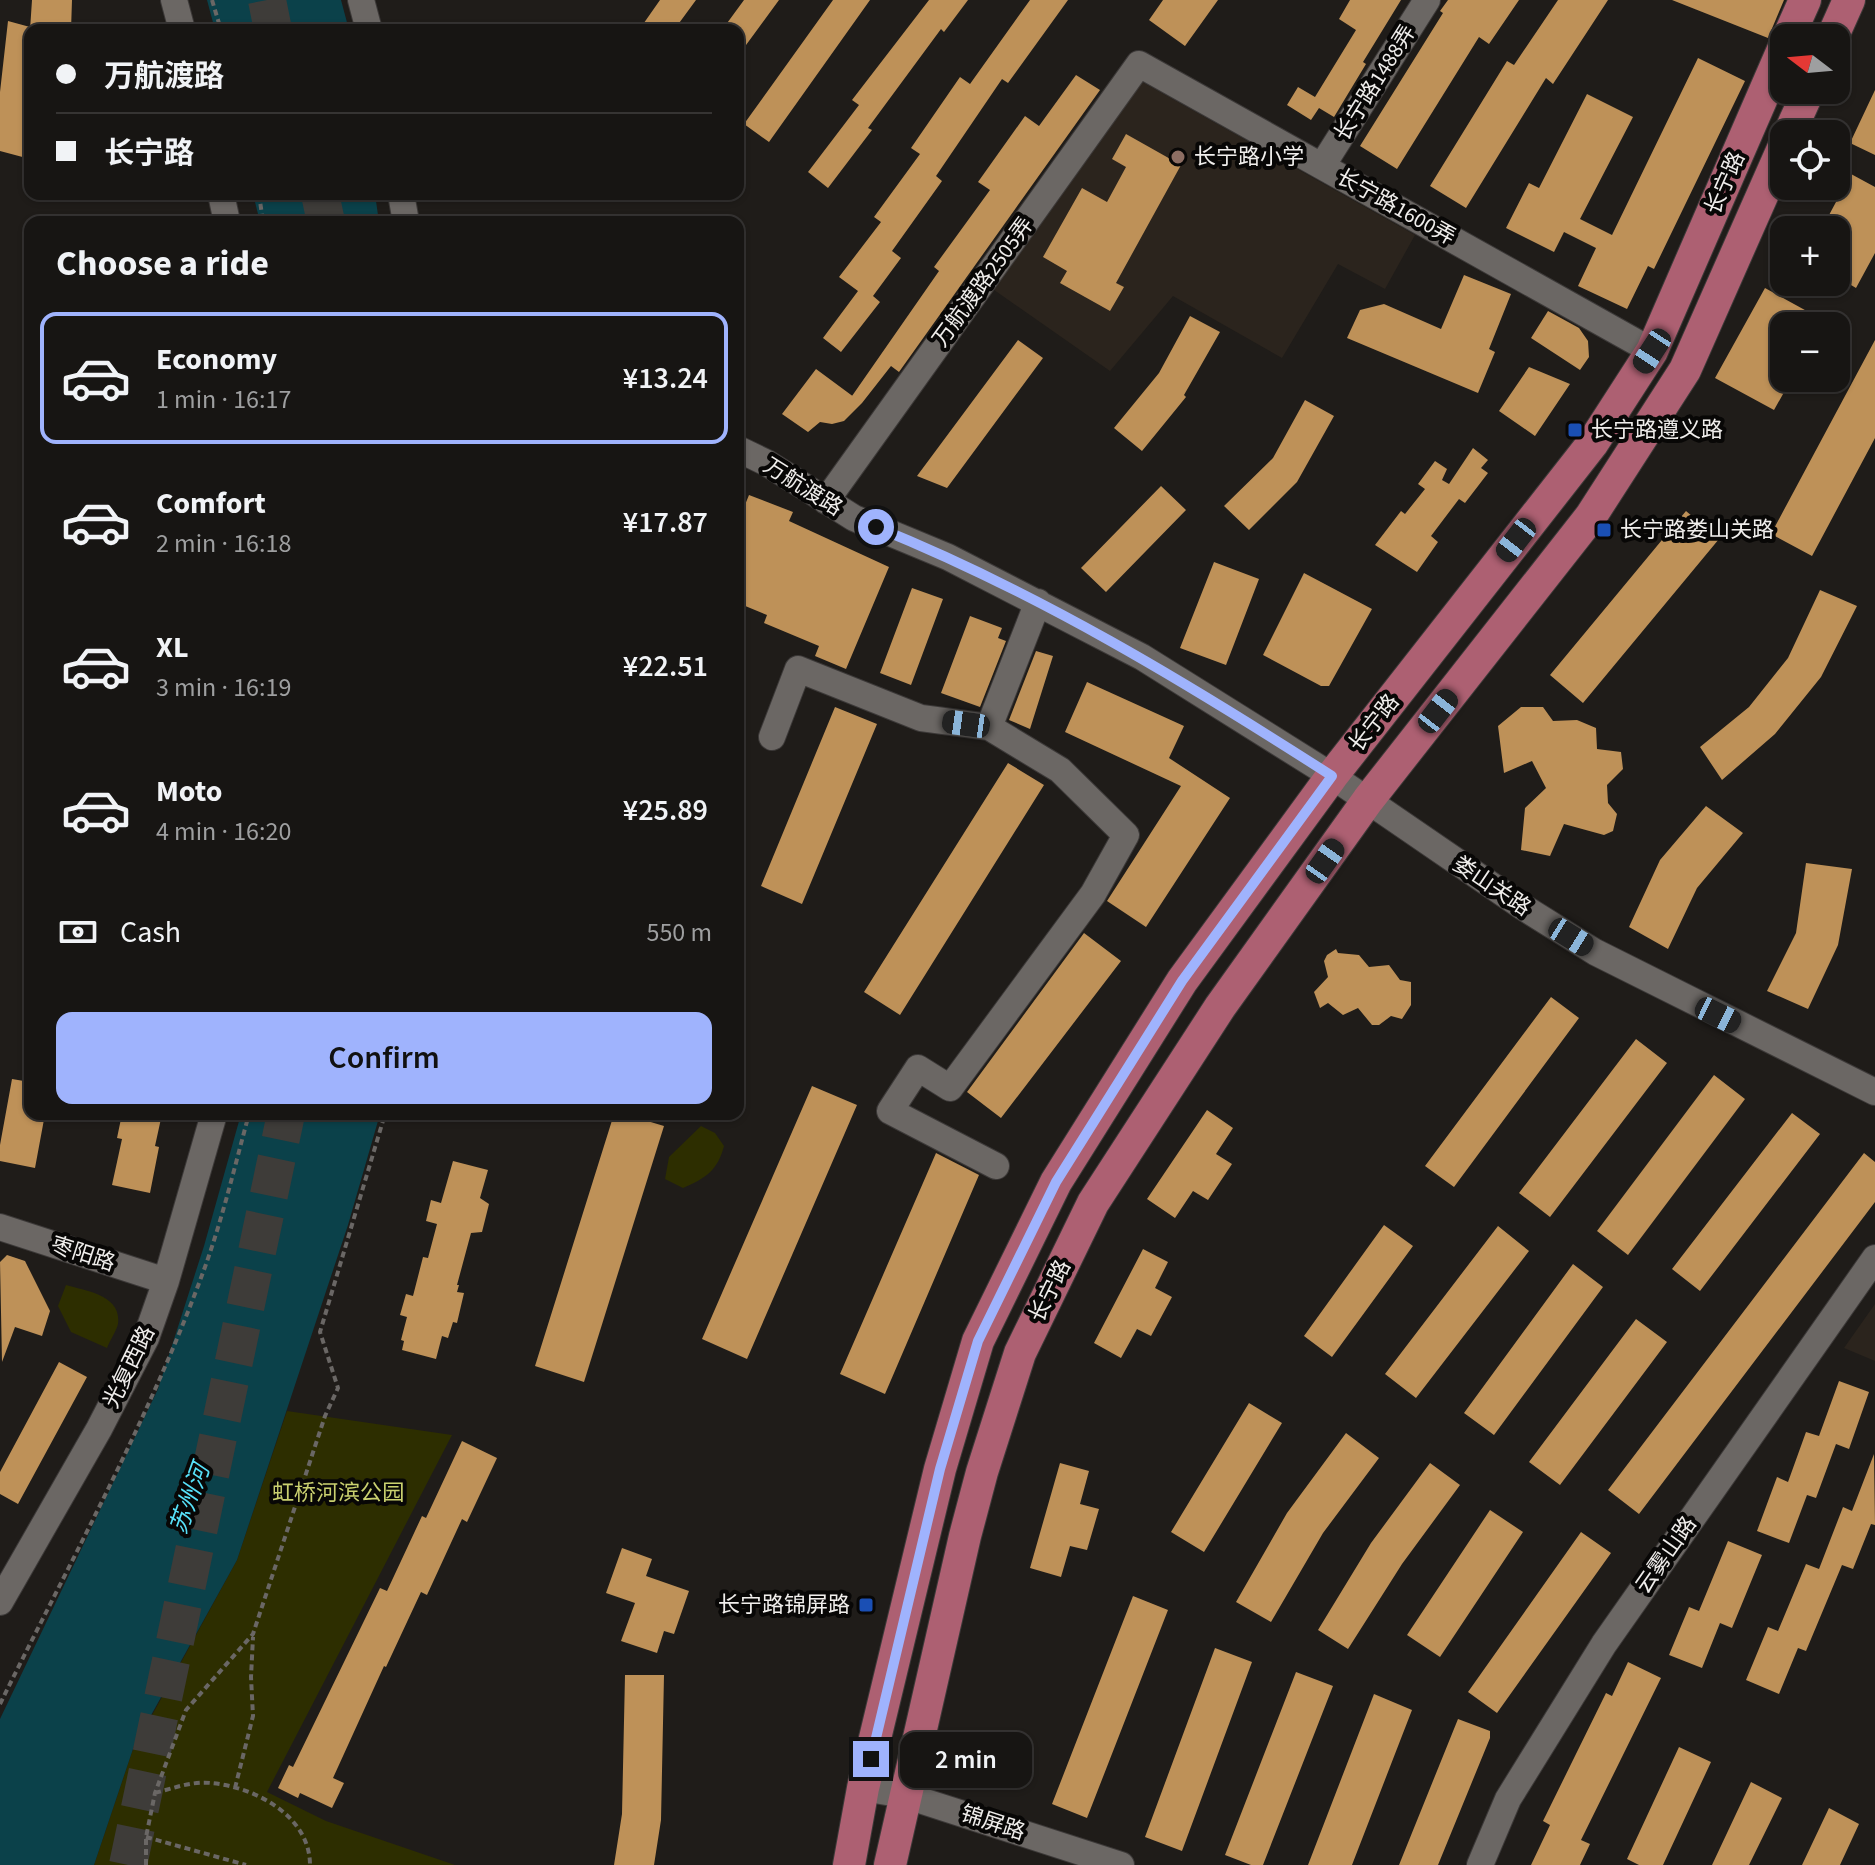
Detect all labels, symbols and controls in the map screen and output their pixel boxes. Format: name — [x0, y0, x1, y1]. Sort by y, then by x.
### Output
street label: 长宁路1488弄 — [1327, 19, 1423, 147]
north arrow — [1770, 24, 1850, 104]
map controls — [1770, 24, 1850, 392]
text: 万航渡路 — [104, 55, 224, 98]
button: locate — [1770, 120, 1850, 200]
text: 长宁路 — [104, 132, 194, 175]
place label: 长宁路小学 — [1194, 141, 1304, 173]
street label: 长宁路 — [1697, 146, 1753, 220]
marker: 长宁路小学 — [1169, 148, 1187, 166]
street label: 长宁路1600弄 — [1331, 161, 1461, 253]
street label: 万航渡路2505弄 — [925, 210, 1041, 354]
button: + — [1770, 216, 1850, 296]
text: Choose a ride — [56, 238, 269, 289]
button: − — [1770, 312, 1850, 392]
car — [1629, 324, 1675, 378]
text: Economy — [156, 338, 277, 381]
icon: car — [60, 342, 132, 414]
text: ¥13.24 — [623, 357, 708, 400]
text: 1 min · 16:17 — [156, 381, 291, 418]
place label: 长宁路遵义路 — [1591, 414, 1723, 446]
marker: 长宁路遵义路 — [1566, 421, 1584, 439]
street label: 万航渡路 — [757, 450, 849, 524]
text: Comfort — [156, 482, 266, 525]
icon: car — [60, 486, 132, 558]
text: ¥17.87 — [623, 501, 708, 544]
route start — [858, 509, 894, 545]
car — [1492, 514, 1540, 566]
place label: 长宁路娄山关路 — [1620, 514, 1774, 546]
marker: 长宁路娄山关路 — [1595, 521, 1613, 539]
text: 2 min · 16:18 — [156, 525, 291, 562]
text: XL — [156, 626, 189, 669]
icon: car — [60, 630, 132, 702]
text: ¥22.51 — [623, 645, 708, 688]
text: 3 min · 16:19 — [156, 669, 291, 706]
car — [1414, 685, 1462, 737]
street label: 长宁路 — [1341, 687, 1407, 759]
car — [941, 709, 991, 739]
text: Moto — [156, 770, 222, 813]
icon: car — [60, 774, 132, 846]
text: ¥25.89 — [623, 789, 708, 832]
text: 4 min · 16:20 — [156, 813, 291, 850]
car — [1301, 834, 1349, 888]
street label: 娄山关路 — [1447, 848, 1537, 924]
icon: cash — [56, 910, 100, 954]
text: Cash — [120, 911, 181, 954]
text: 550 m — [646, 914, 712, 951]
car — [1544, 914, 1598, 960]
car — [1691, 994, 1745, 1036]
button: Confirm — [56, 1012, 712, 1104]
street label: 枣阳路 — [47, 1229, 119, 1279]
street label: 长宁路 — [1021, 1254, 1079, 1328]
street label: 光复西路 — [95, 1320, 163, 1414]
water label: 苏州河 — [161, 1455, 220, 1539]
park label: 虹桥河滨公园 — [272, 1477, 404, 1509]
street label: 云雾山路 — [1628, 1510, 1704, 1600]
place label: 长宁路锦屏路 — [718, 1589, 850, 1621]
marker: 长宁路锦屏路 — [857, 1596, 875, 1614]
callout: 2 min — [899, 1731, 1031, 1787]
route end — [853, 1741, 889, 1777]
text: 2 min — [935, 1741, 997, 1778]
street label: 锦屏路 — [957, 1798, 1029, 1848]

